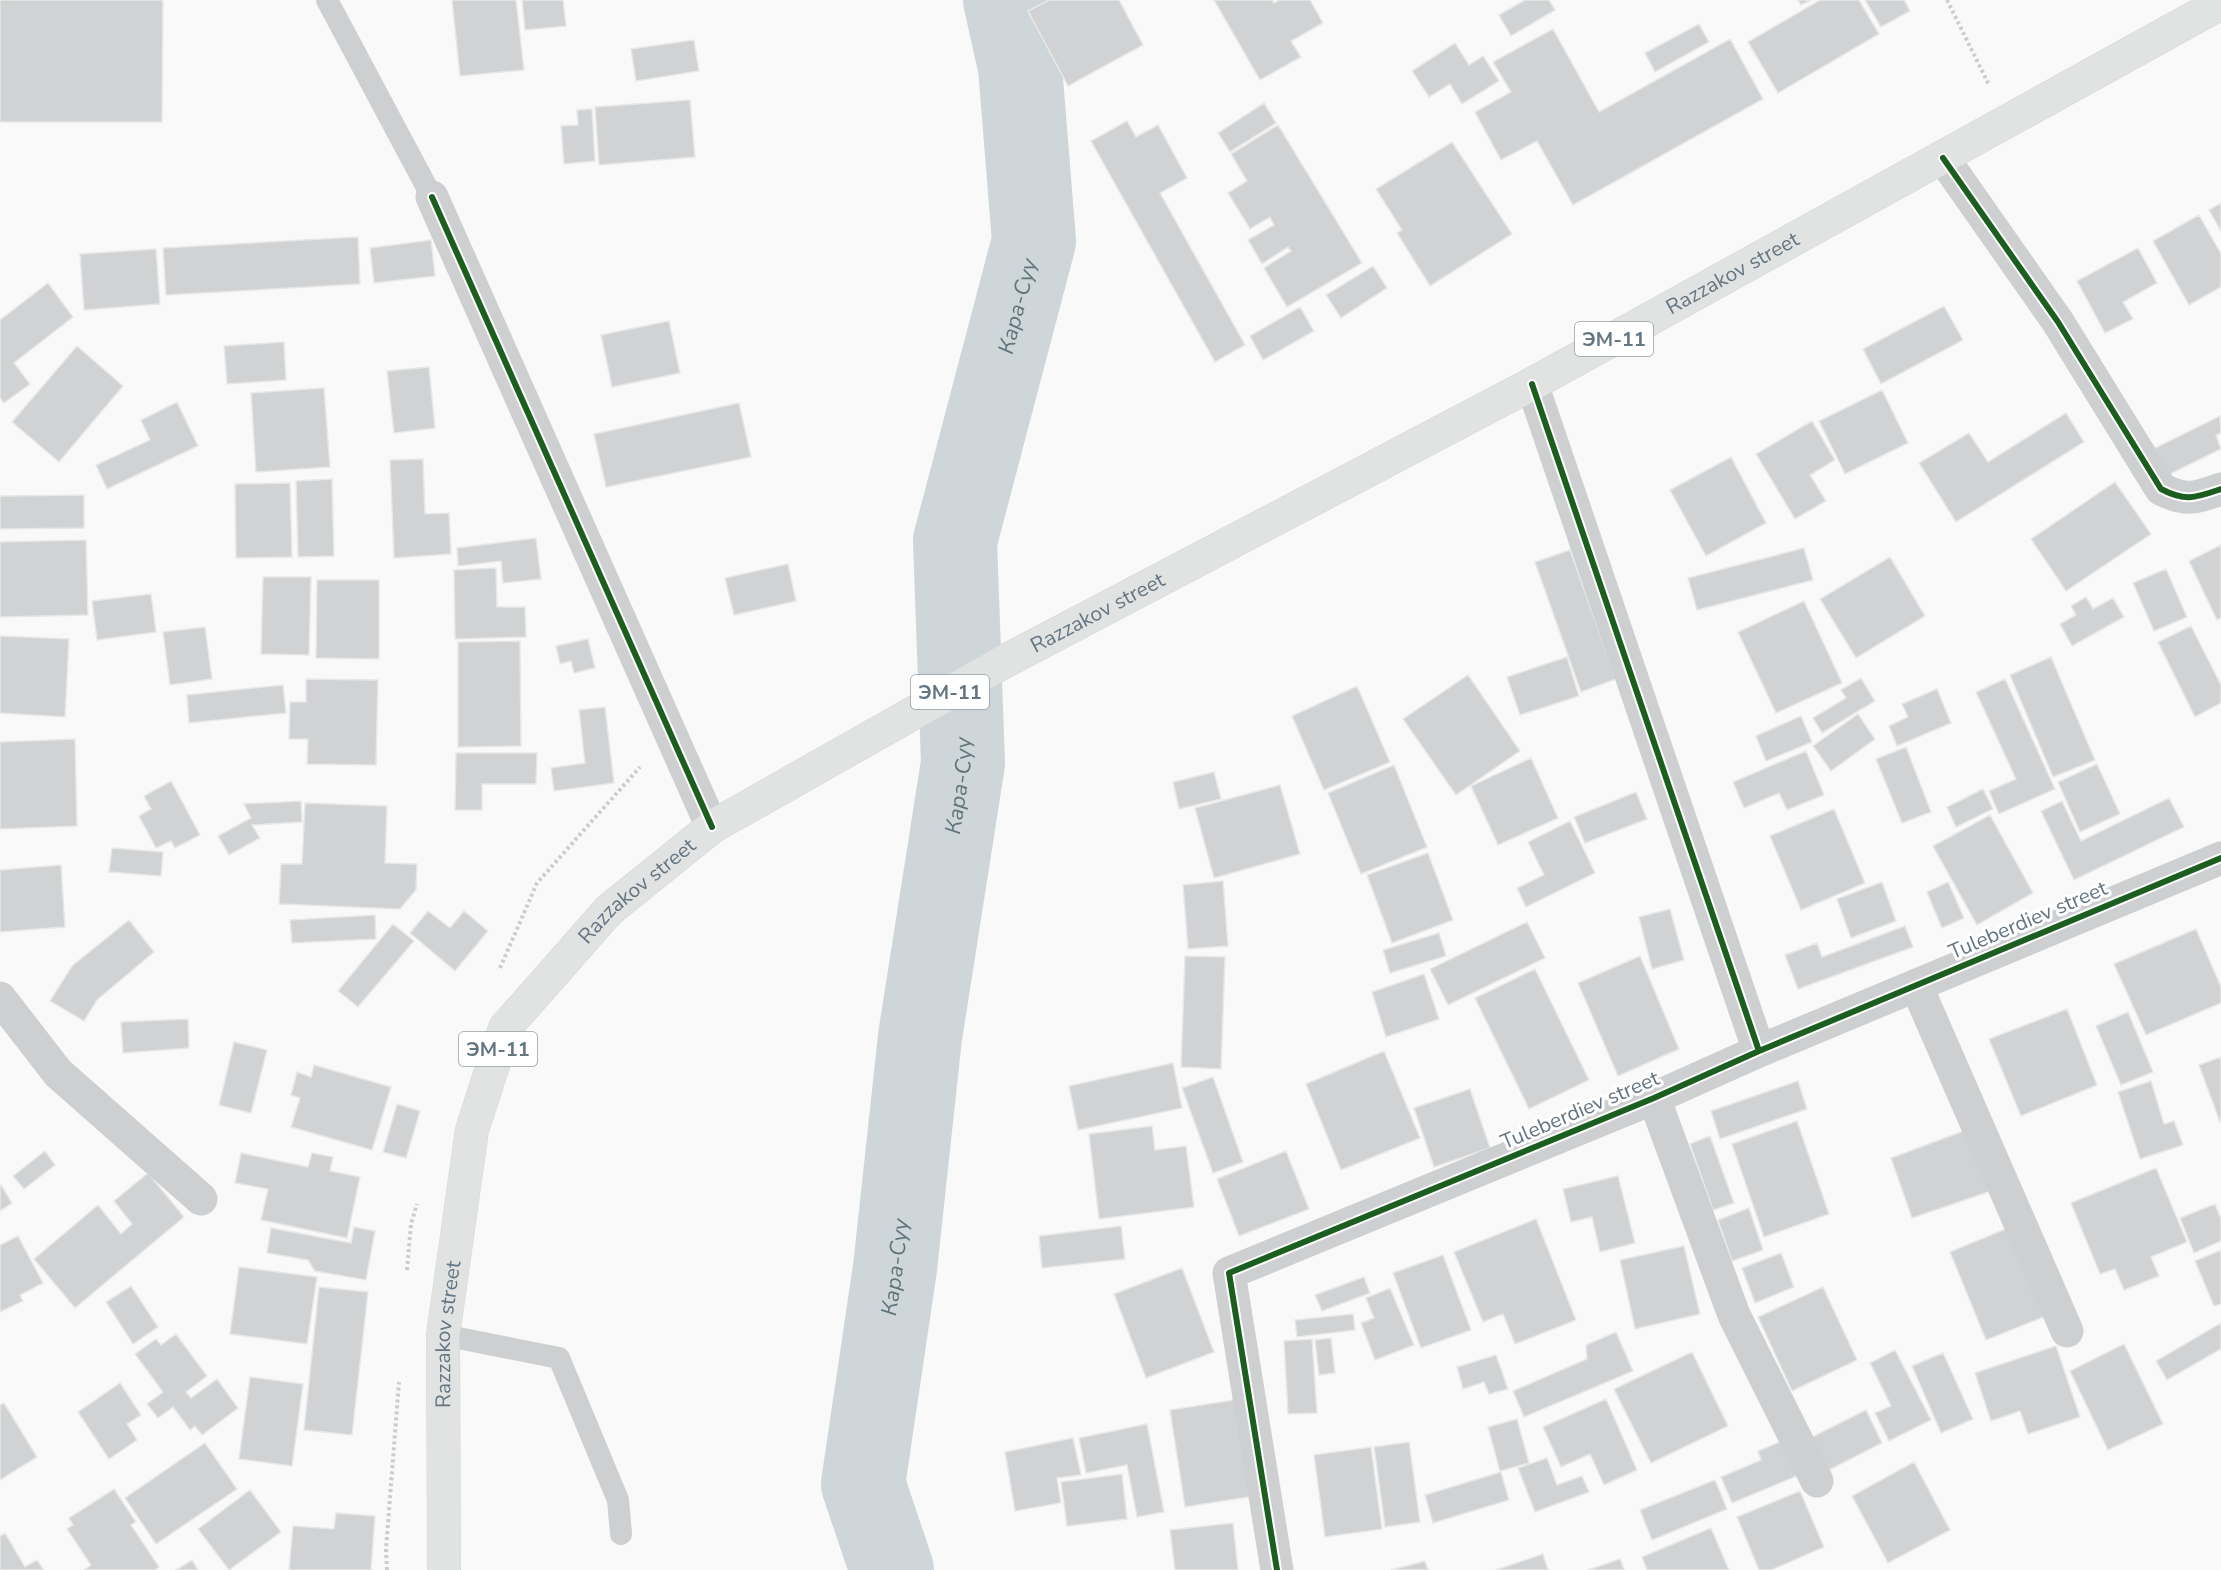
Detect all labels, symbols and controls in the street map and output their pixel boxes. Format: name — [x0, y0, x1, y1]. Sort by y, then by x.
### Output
street label: Razzakov street — [1661, 225, 1805, 321]
water label: Кара-Суу — [991, 254, 1045, 357]
road number: ЭМ-11 — [1575, 322, 1653, 356]
street label: Razzakov street — [1026, 565, 1170, 660]
road number: ЭМ-11 — [911, 675, 989, 709]
water label: Кара-Суу — [938, 735, 979, 836]
street label: Razzakov street — [572, 831, 702, 950]
street label: Tuleberdiev street — [1944, 874, 2112, 966]
road number: ЭМ-11 — [459, 1032, 537, 1066]
street label: Tuleberdiev street — [1496, 1064, 1664, 1156]
water label: Кара-Суу — [874, 1216, 916, 1318]
street label: Razzakov street — [429, 1258, 467, 1408]

